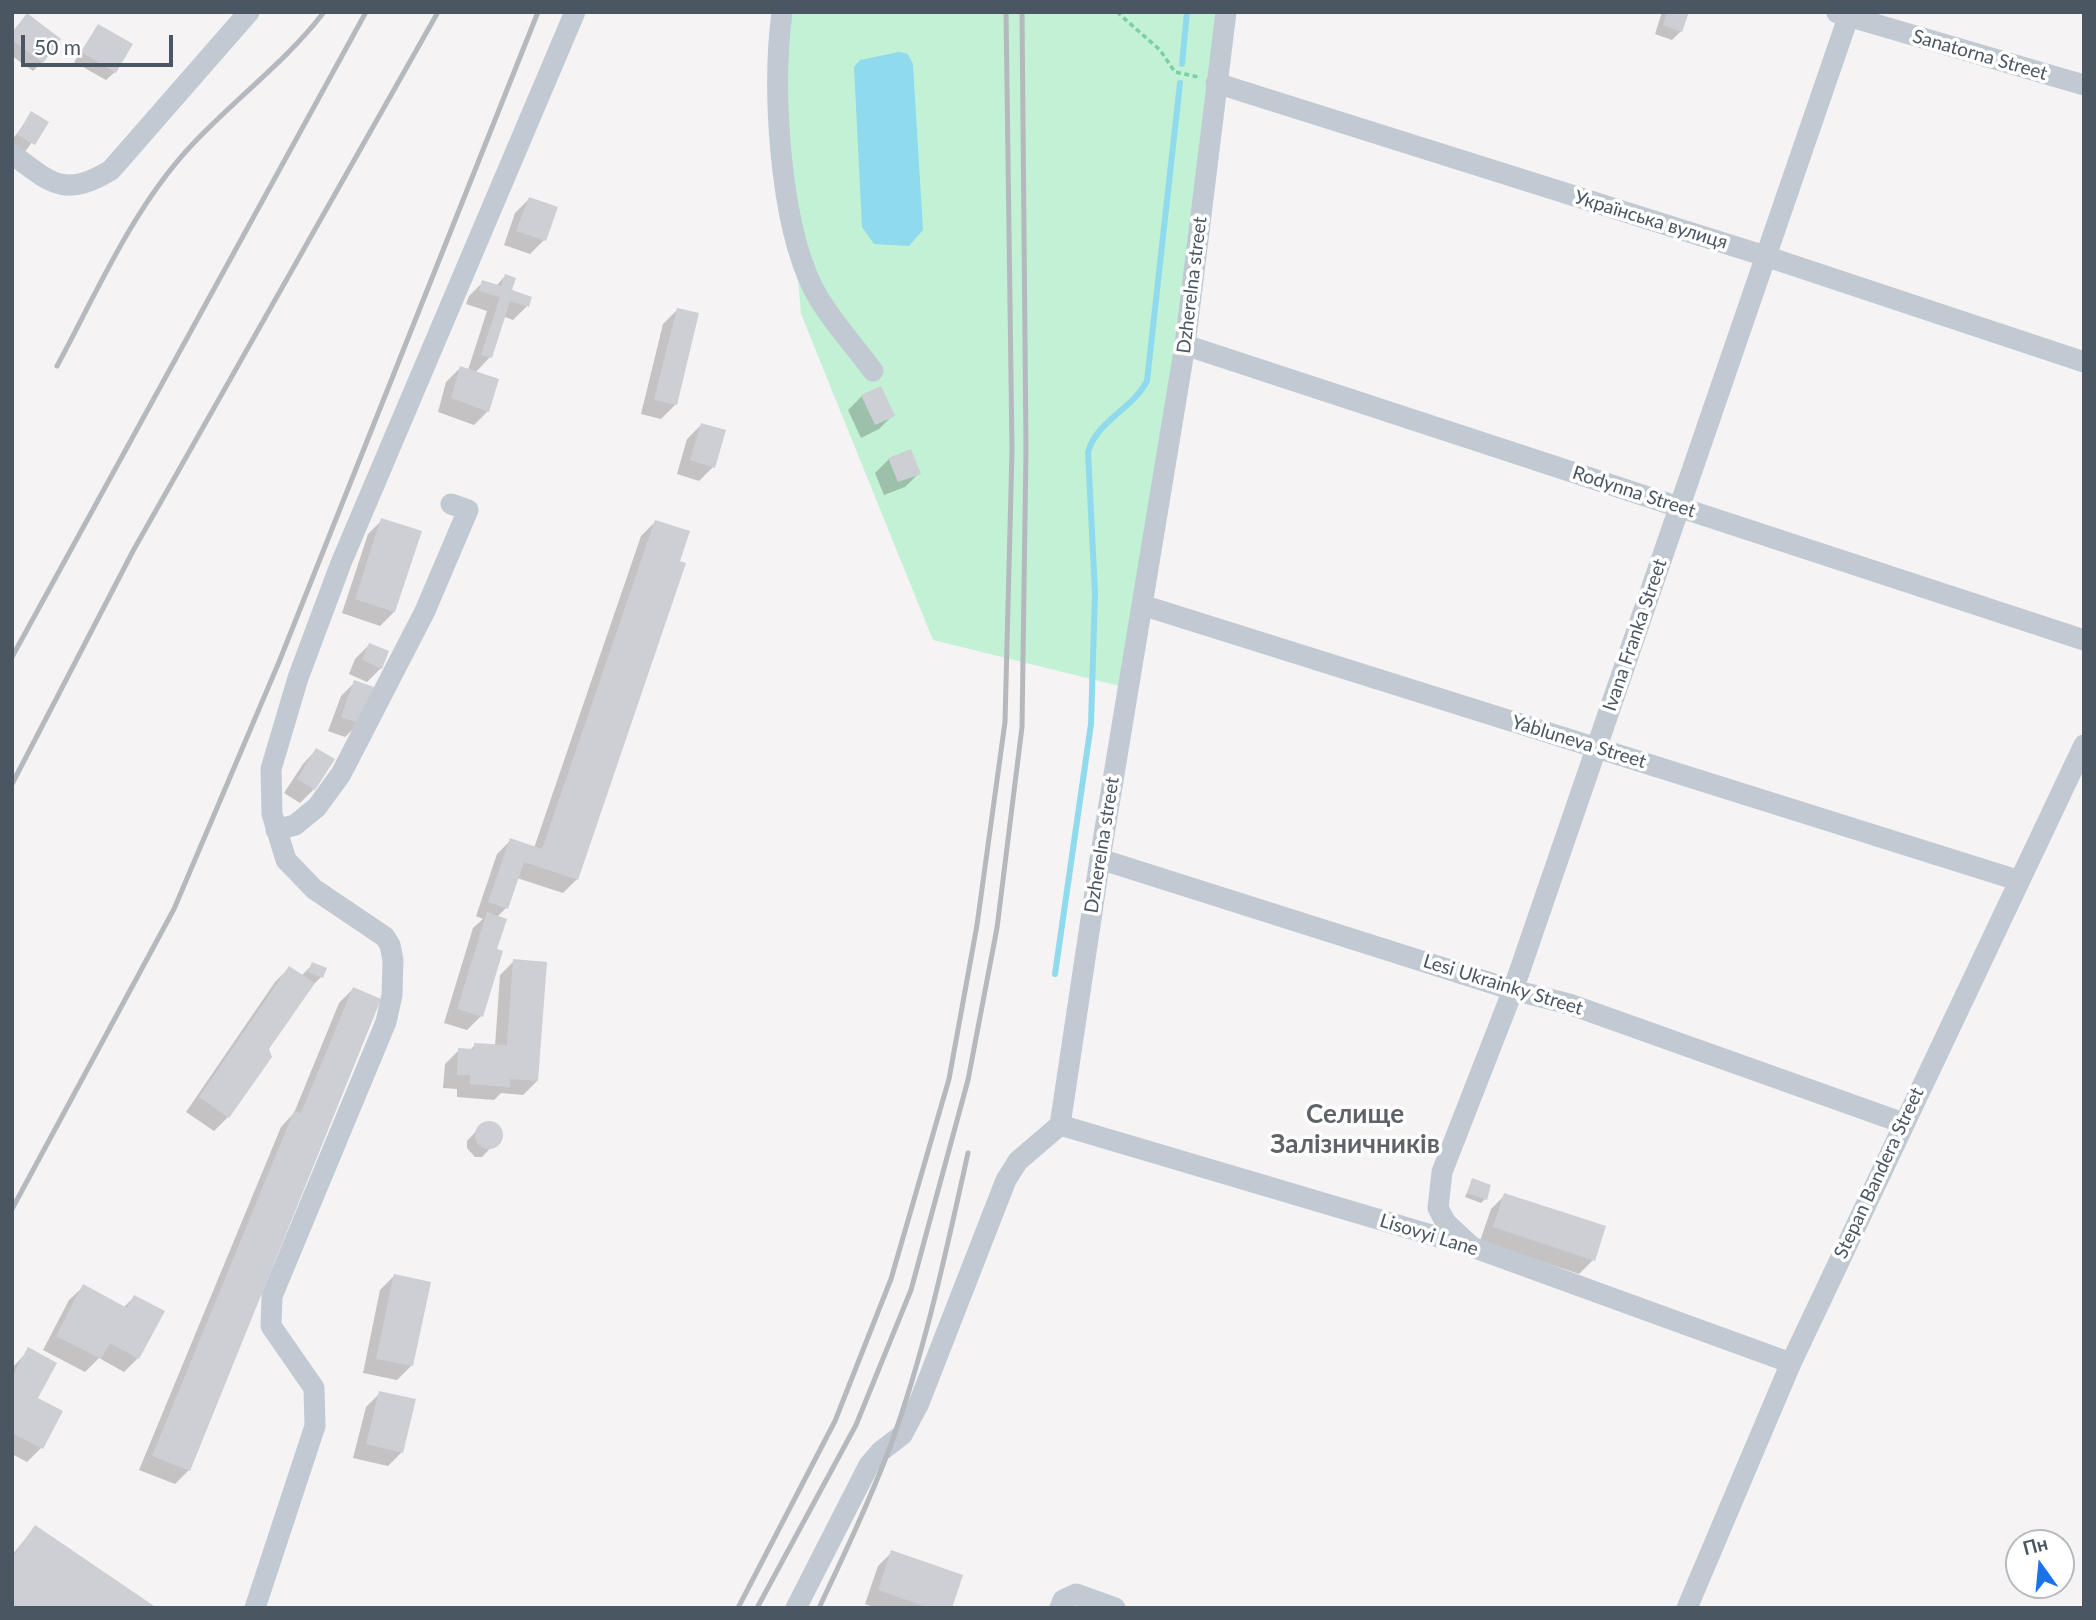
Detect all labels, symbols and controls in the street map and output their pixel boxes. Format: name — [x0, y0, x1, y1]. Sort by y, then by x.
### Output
scale bar — [24, 21, 177, 65]
street label: Sanatorna Street — [1910, 25, 2050, 85]
text: 50 m — [34, 34, 81, 59]
street label: Українська вулиця — [1572, 186, 1730, 254]
street label: Dzherelna street — [1172, 215, 1212, 355]
street label: Rodynna Street — [1570, 461, 1698, 523]
street label: Ivana Franka Street — [1598, 556, 1672, 714]
street label: Yabluneva Street — [1509, 711, 1649, 773]
street label: Dzherelna street — [1080, 775, 1124, 915]
street label: Lesi Ukrainky Street — [1420, 950, 1586, 1020]
street label: Stepan Bandera Street — [1829, 1084, 1929, 1262]
district label: Селище Залізничників — [1270, 1099, 1440, 1160]
street label: Lisovyi Lane — [1377, 1209, 1481, 1261]
north arrow — [2005, 1529, 2075, 1599]
text: Пн — [2020, 1531, 2050, 1559]

